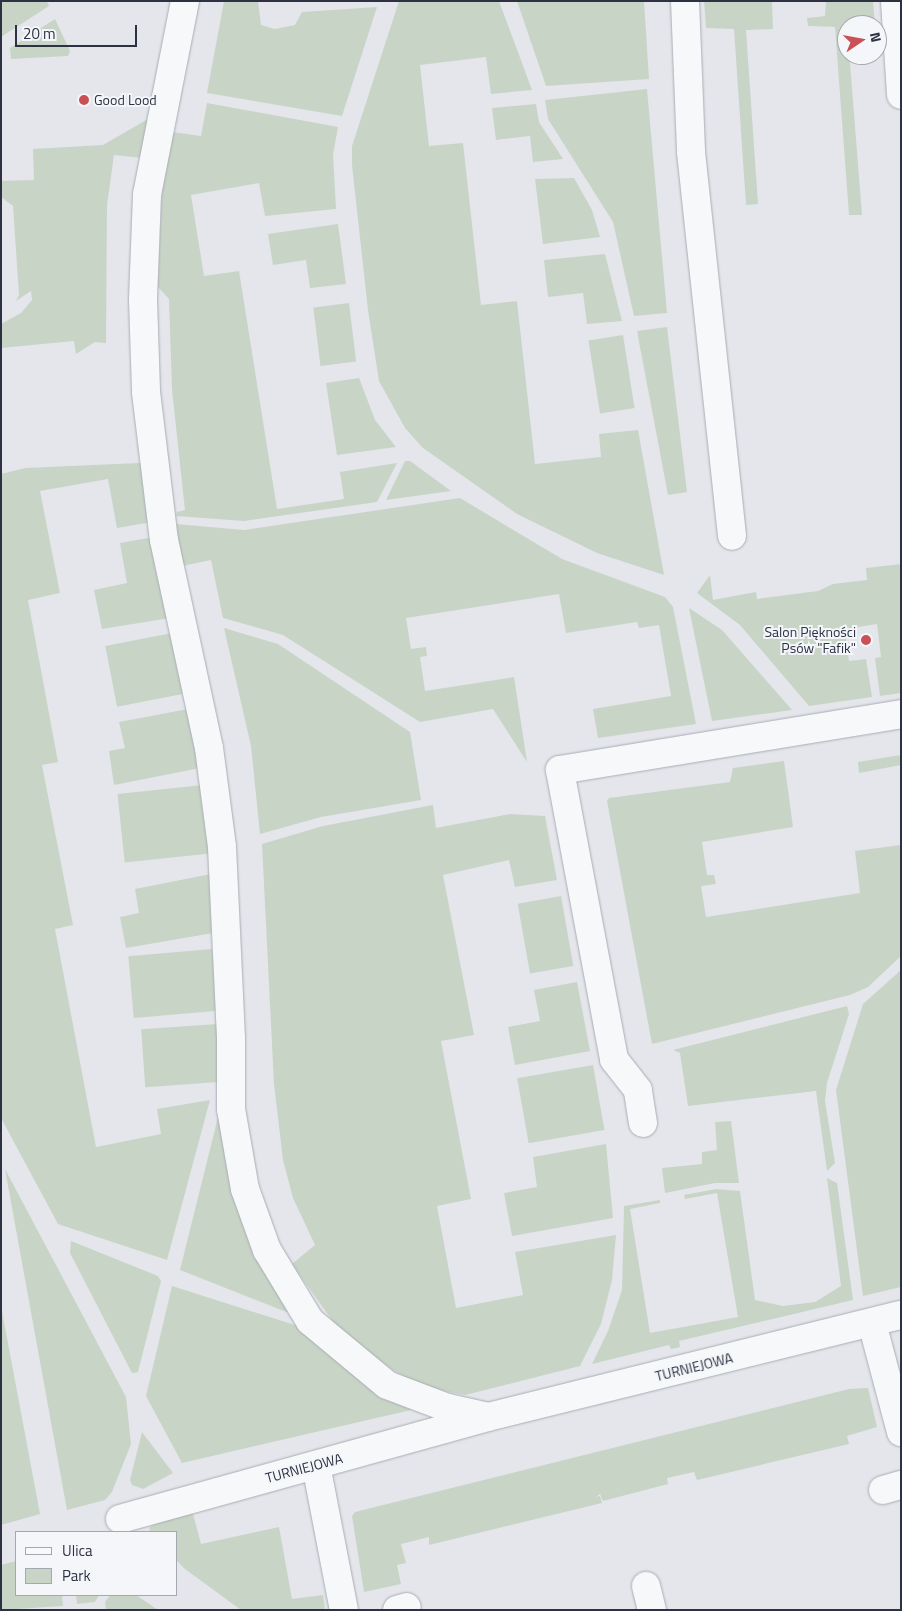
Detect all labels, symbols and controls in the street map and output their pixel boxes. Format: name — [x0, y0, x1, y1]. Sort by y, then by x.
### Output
scale bar — [18, 15, 140, 47]
north arrow — [837, 15, 887, 65]
text: 20 m — [23, 22, 56, 45]
text: N — [865, 30, 887, 44]
place label: Good Lood — [94, 92, 157, 108]
marker: Good Lood — [78, 94, 90, 106]
place label: Salon Piękności Psów "Fafik" — [764, 624, 856, 656]
marker: Salon Piękności Psów "Fafik" — [860, 634, 872, 646]
street label: TURNIEJOWA — [653, 1349, 735, 1385]
street label: TURNIEJOWA — [264, 1450, 344, 1486]
legend — [15, 1531, 178, 1596]
text: Ulica — [62, 1539, 92, 1562]
text: Park — [62, 1564, 91, 1587]

